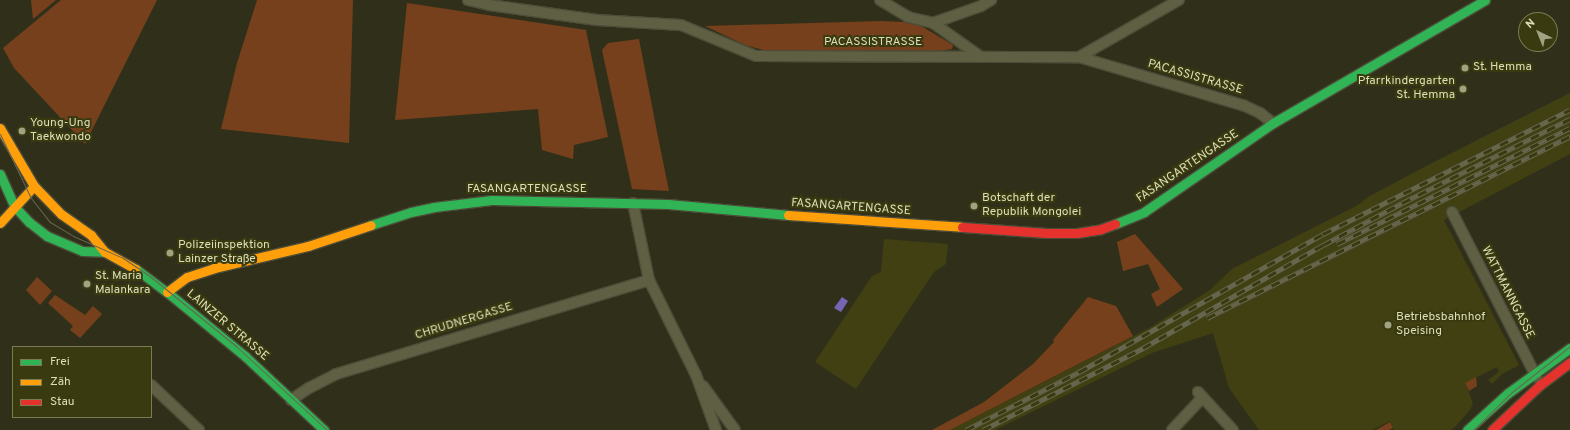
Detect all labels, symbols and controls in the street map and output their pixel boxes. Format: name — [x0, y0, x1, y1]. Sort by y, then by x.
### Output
north arrow — [1518, 12, 1558, 52]
text: N — [1523, 16, 1538, 32]
street label: PACASSISTRASSE — [824, 36, 922, 50]
street label: PACASSISTRASSE — [1146, 58, 1244, 98]
place label: St. Hemma — [1473, 61, 1532, 75]
marker: St. Hemma — [1460, 63, 1470, 73]
place label: Pfarrkindergarten St. Hemma — [1358, 75, 1455, 103]
marker: Pfarrkindergarten St. Hemma — [1458, 84, 1468, 94]
place label: Young-Ung Taekwondo — [30, 117, 91, 145]
marker: Young-Ung Taekwondo — [17, 126, 27, 136]
street label: FASANGARTENGASSE — [1134, 127, 1242, 207]
street label: FASANGARTENGASSE — [467, 183, 587, 197]
place label: Botschaft der Republik Mongolei — [982, 192, 1081, 220]
street label: FASANGARTENGASSE — [791, 197, 911, 219]
marker: Botschaft der Republik Mongolei — [969, 201, 979, 211]
place label: Polizeiinspektion Lainzer Straße — [178, 239, 270, 267]
street label: WATTMANNGASSE — [1477, 244, 1537, 342]
marker: Polizeiinspektion Lainzer Straße — [165, 248, 175, 258]
place label: St. Maria Malankara — [95, 270, 150, 298]
marker: St. Maria Malankara — [82, 279, 92, 289]
street label: LAINZER STRASSE — [183, 287, 271, 365]
street label: CHRUDNERGASSE — [414, 300, 514, 344]
place label: Betriebsbahnhof Speising — [1396, 311, 1485, 339]
marker: Betriebsbahnhof Speising — [1383, 320, 1393, 330]
legend — [12, 346, 152, 418]
text: Frei — [50, 354, 70, 370]
text: Zäh — [50, 374, 71, 390]
text: Stau — [50, 394, 75, 410]

